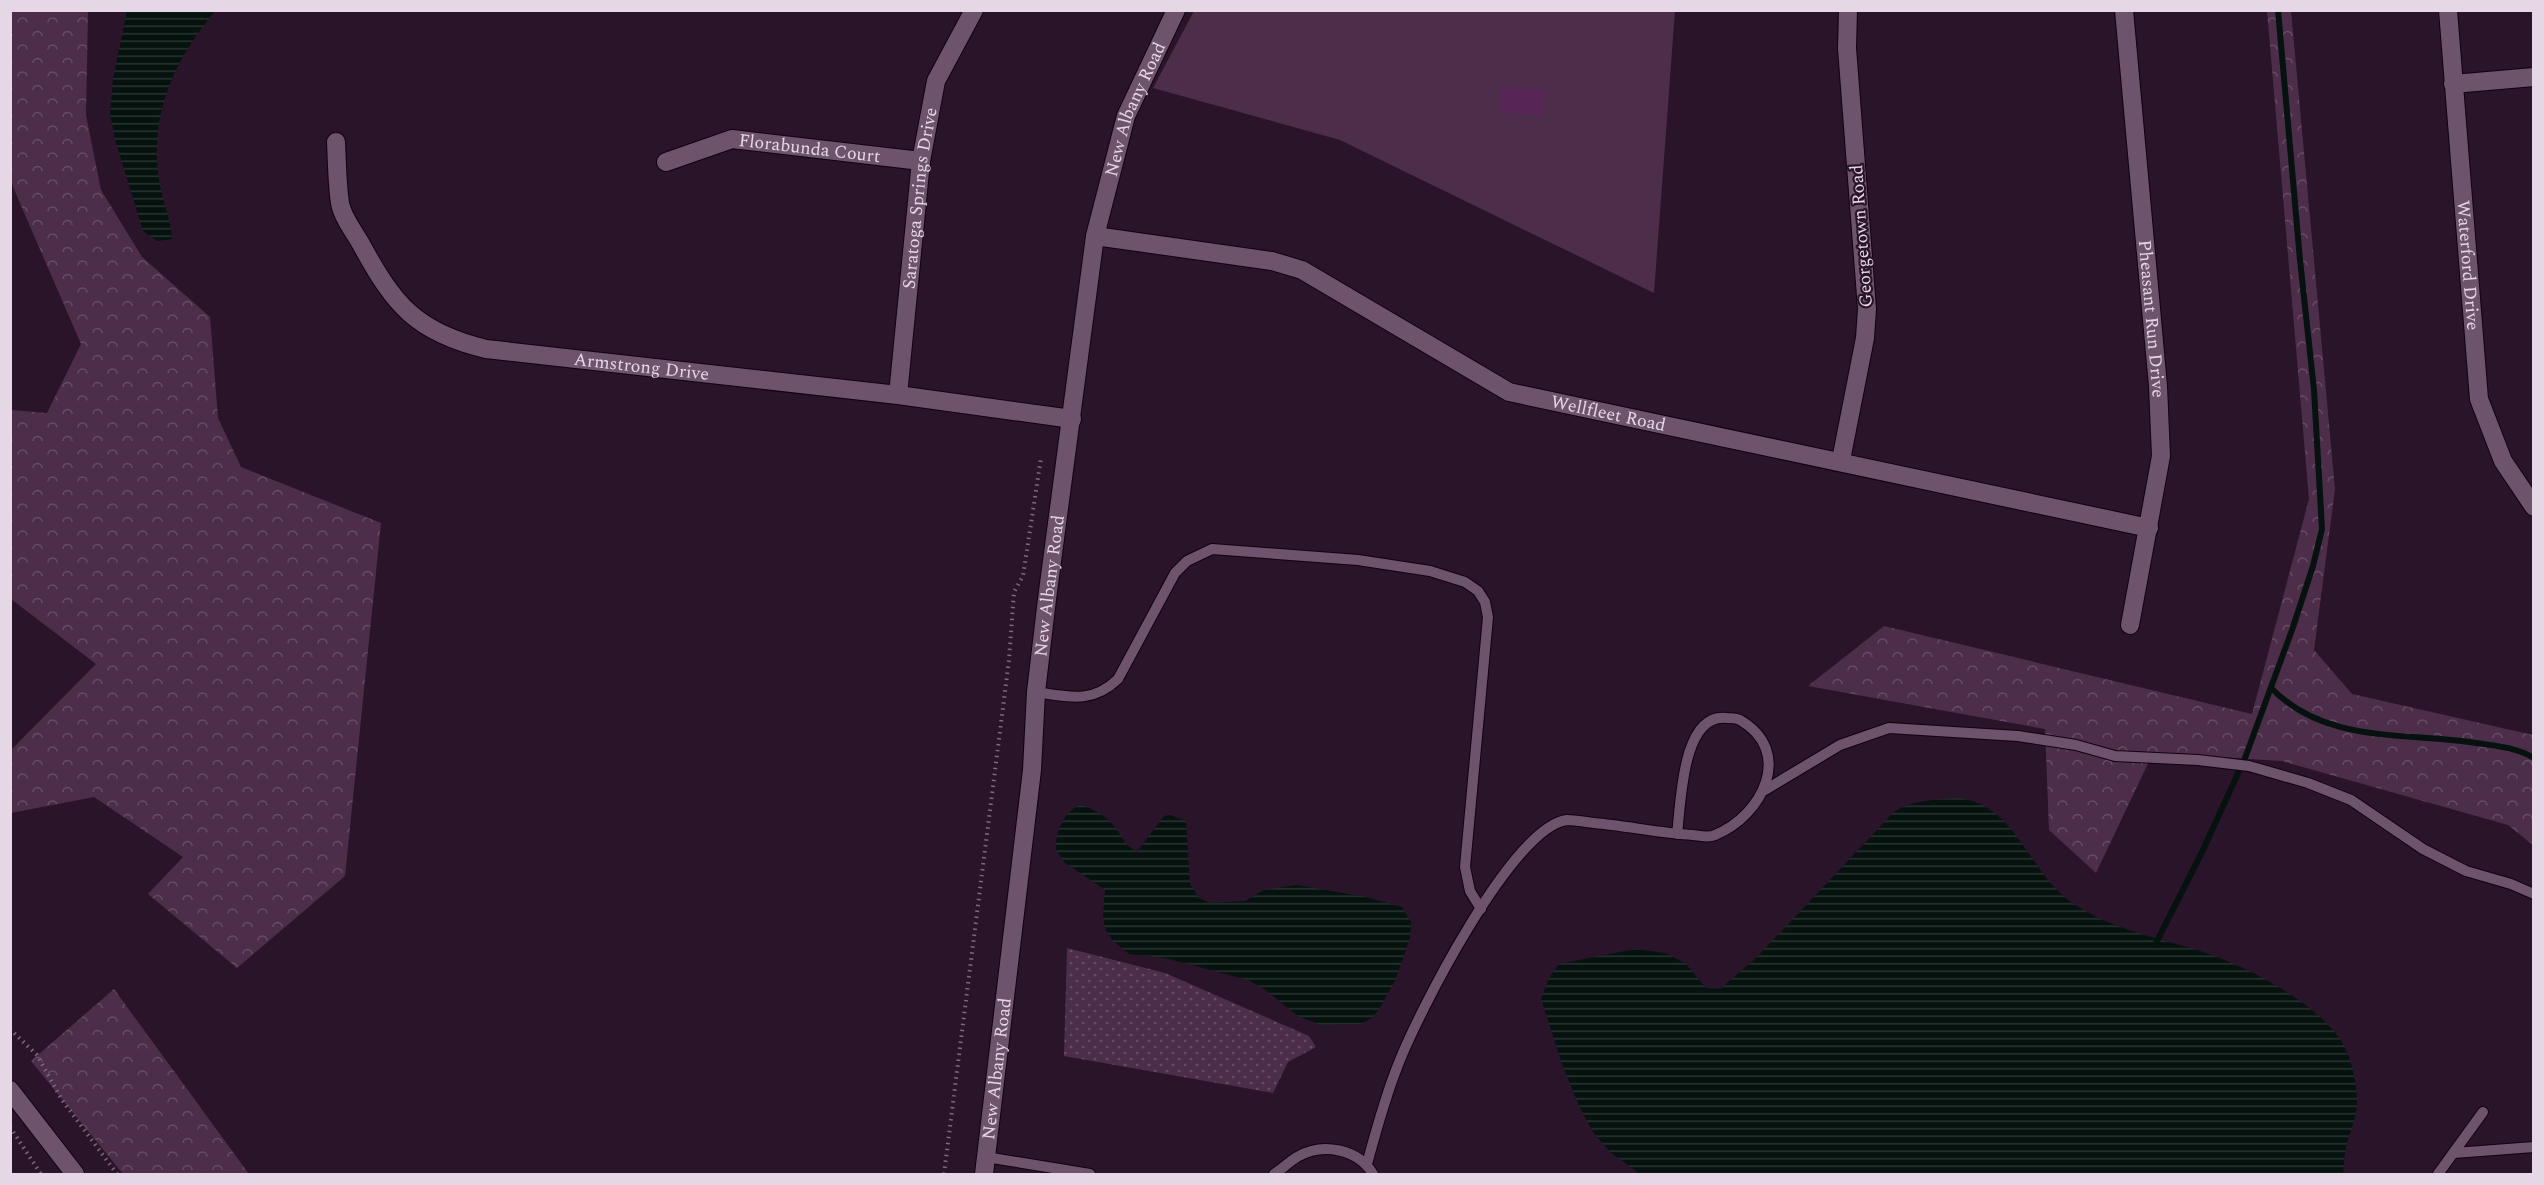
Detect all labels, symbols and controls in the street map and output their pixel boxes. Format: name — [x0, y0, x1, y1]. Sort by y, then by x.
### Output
street label: New Albany Road — [1098, 37, 1173, 180]
street label: Saratoga Springs Drive — [895, 105, 945, 290]
street label: Florabunda Court — [737, 127, 882, 170]
street label: Georgetown Road — [1843, 164, 1880, 308]
street label: Waterford Drive — [2449, 199, 2486, 331]
street label: Pheasant Run Drive — [2131, 239, 2171, 398]
street label: Armstrong Drive — [572, 346, 710, 388]
street label: Wellfleet Road — [1548, 388, 1668, 439]
street label: New Albany Road — [1027, 513, 1072, 658]
street label: New Albany Road — [975, 996, 1019, 1141]

